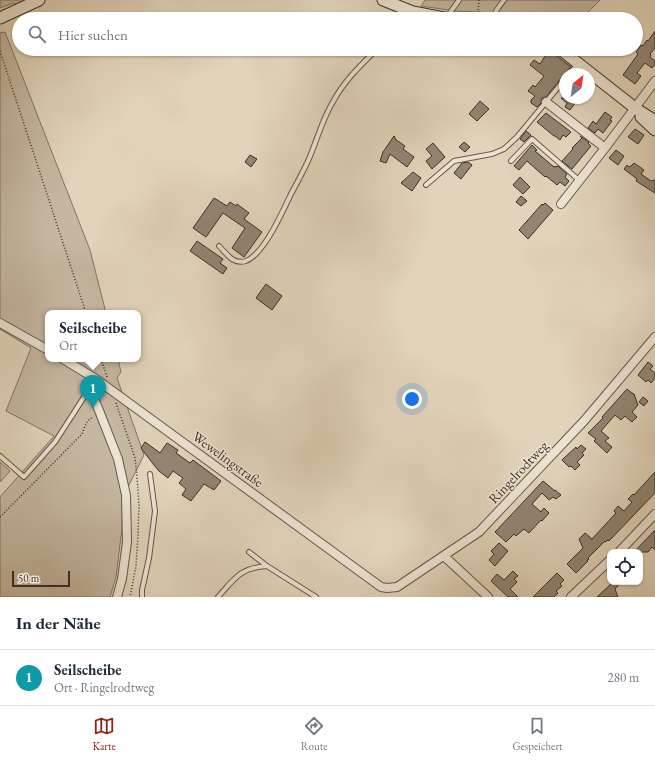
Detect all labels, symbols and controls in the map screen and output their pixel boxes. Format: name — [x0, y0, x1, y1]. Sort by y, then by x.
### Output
search box — [12, 12, 643, 56]
icon: search — [26, 23, 48, 45]
text: Hier suchen — [58, 25, 128, 44]
north arrow — [559, 68, 595, 104]
popup — [45, 310, 141, 362]
text: Seilscheibe — [59, 318, 127, 337]
text: Ort — [59, 337, 78, 354]
pin: 1 — [80, 375, 106, 408]
your location — [402, 389, 422, 409]
street label: Wewelingstraße — [189, 427, 268, 491]
street label: Ringelrodtweg — [484, 436, 552, 507]
map controls — [607, 549, 643, 585]
button: locate — [607, 549, 643, 585]
scale bar — [12, 569, 70, 588]
text: 50 m — [18, 571, 39, 585]
text: In der Nähe — [16, 612, 101, 634]
text: Seilscheibe — [54, 660, 121, 679]
text: 1 — [26, 669, 32, 686]
text: 280 m — [608, 669, 639, 686]
text: Ort · Ringelrodtweg — [54, 679, 154, 696]
tab: Karte — [92, 715, 116, 753]
tab: Route — [301, 715, 328, 753]
tab: Gespeichert — [512, 715, 563, 753]

